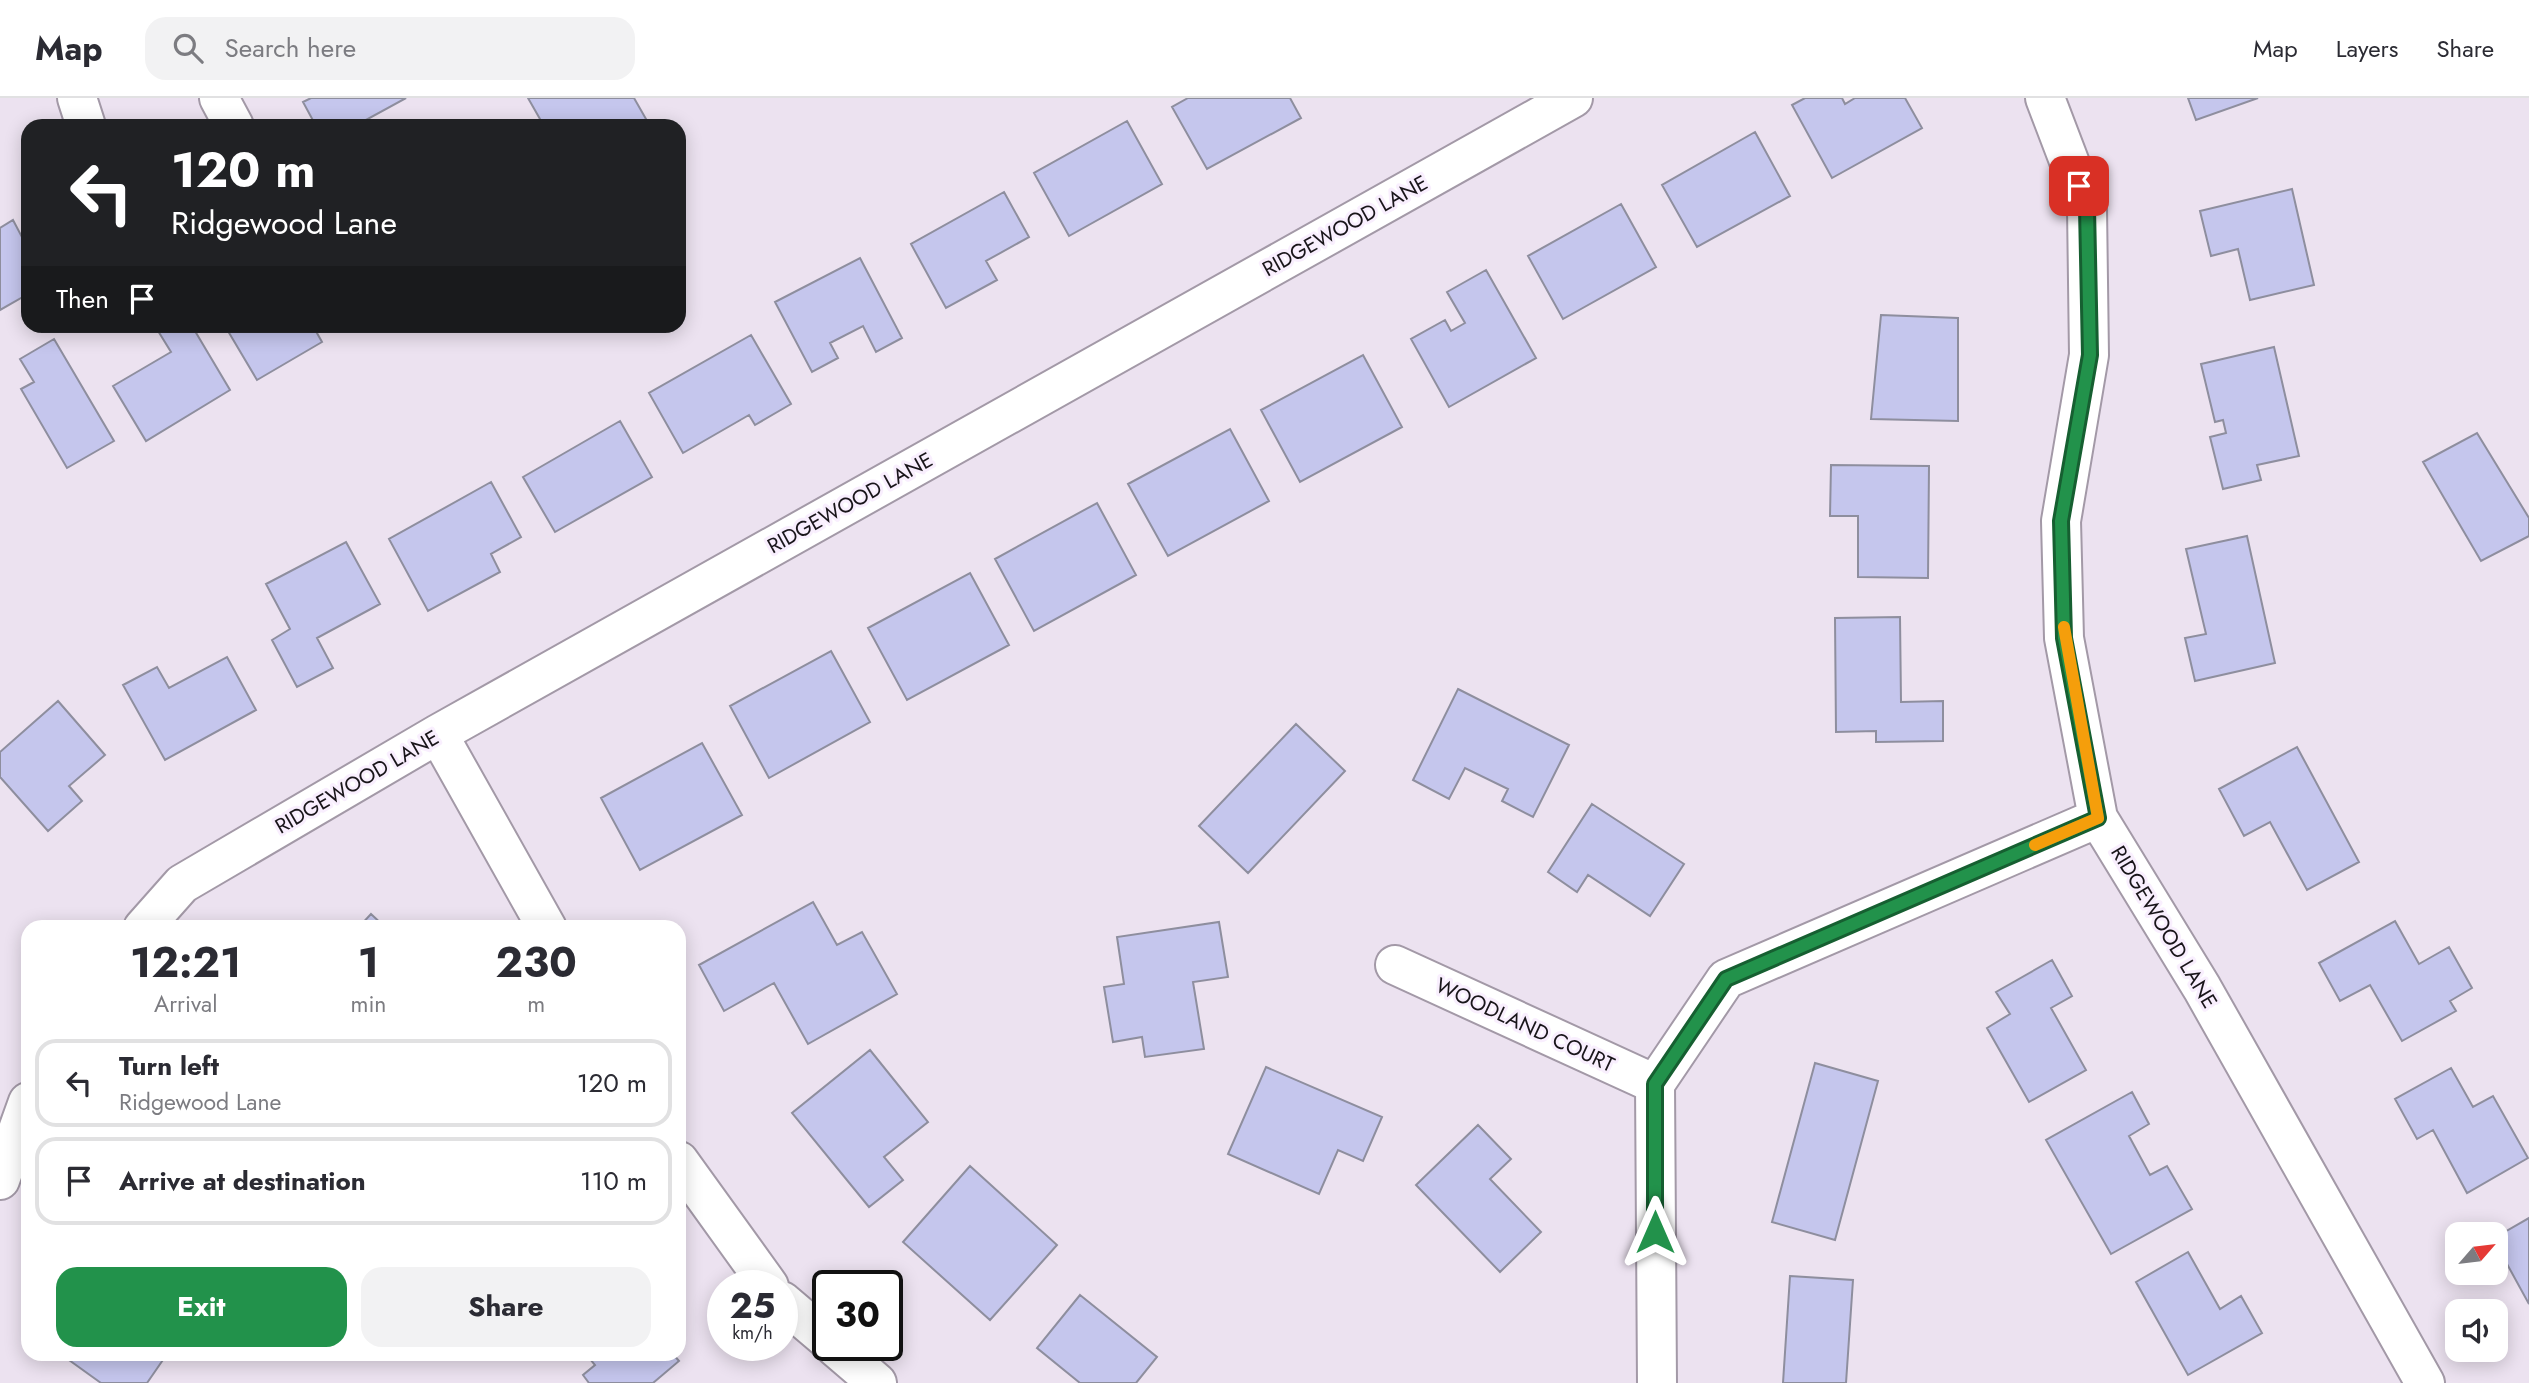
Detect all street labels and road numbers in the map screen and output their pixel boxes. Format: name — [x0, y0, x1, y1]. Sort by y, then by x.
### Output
street label: RIDGEWOOD LANE — [1257, 168, 1433, 284]
street label: RIDGEWOOD LANE — [762, 445, 938, 561]
street label: RIDGEWOOD LANE — [269, 723, 445, 841]
street label: RIDGEWOOD LANE — [2103, 840, 2225, 1014]
street label: WOODLAND COURT — [1431, 970, 1620, 1080]

